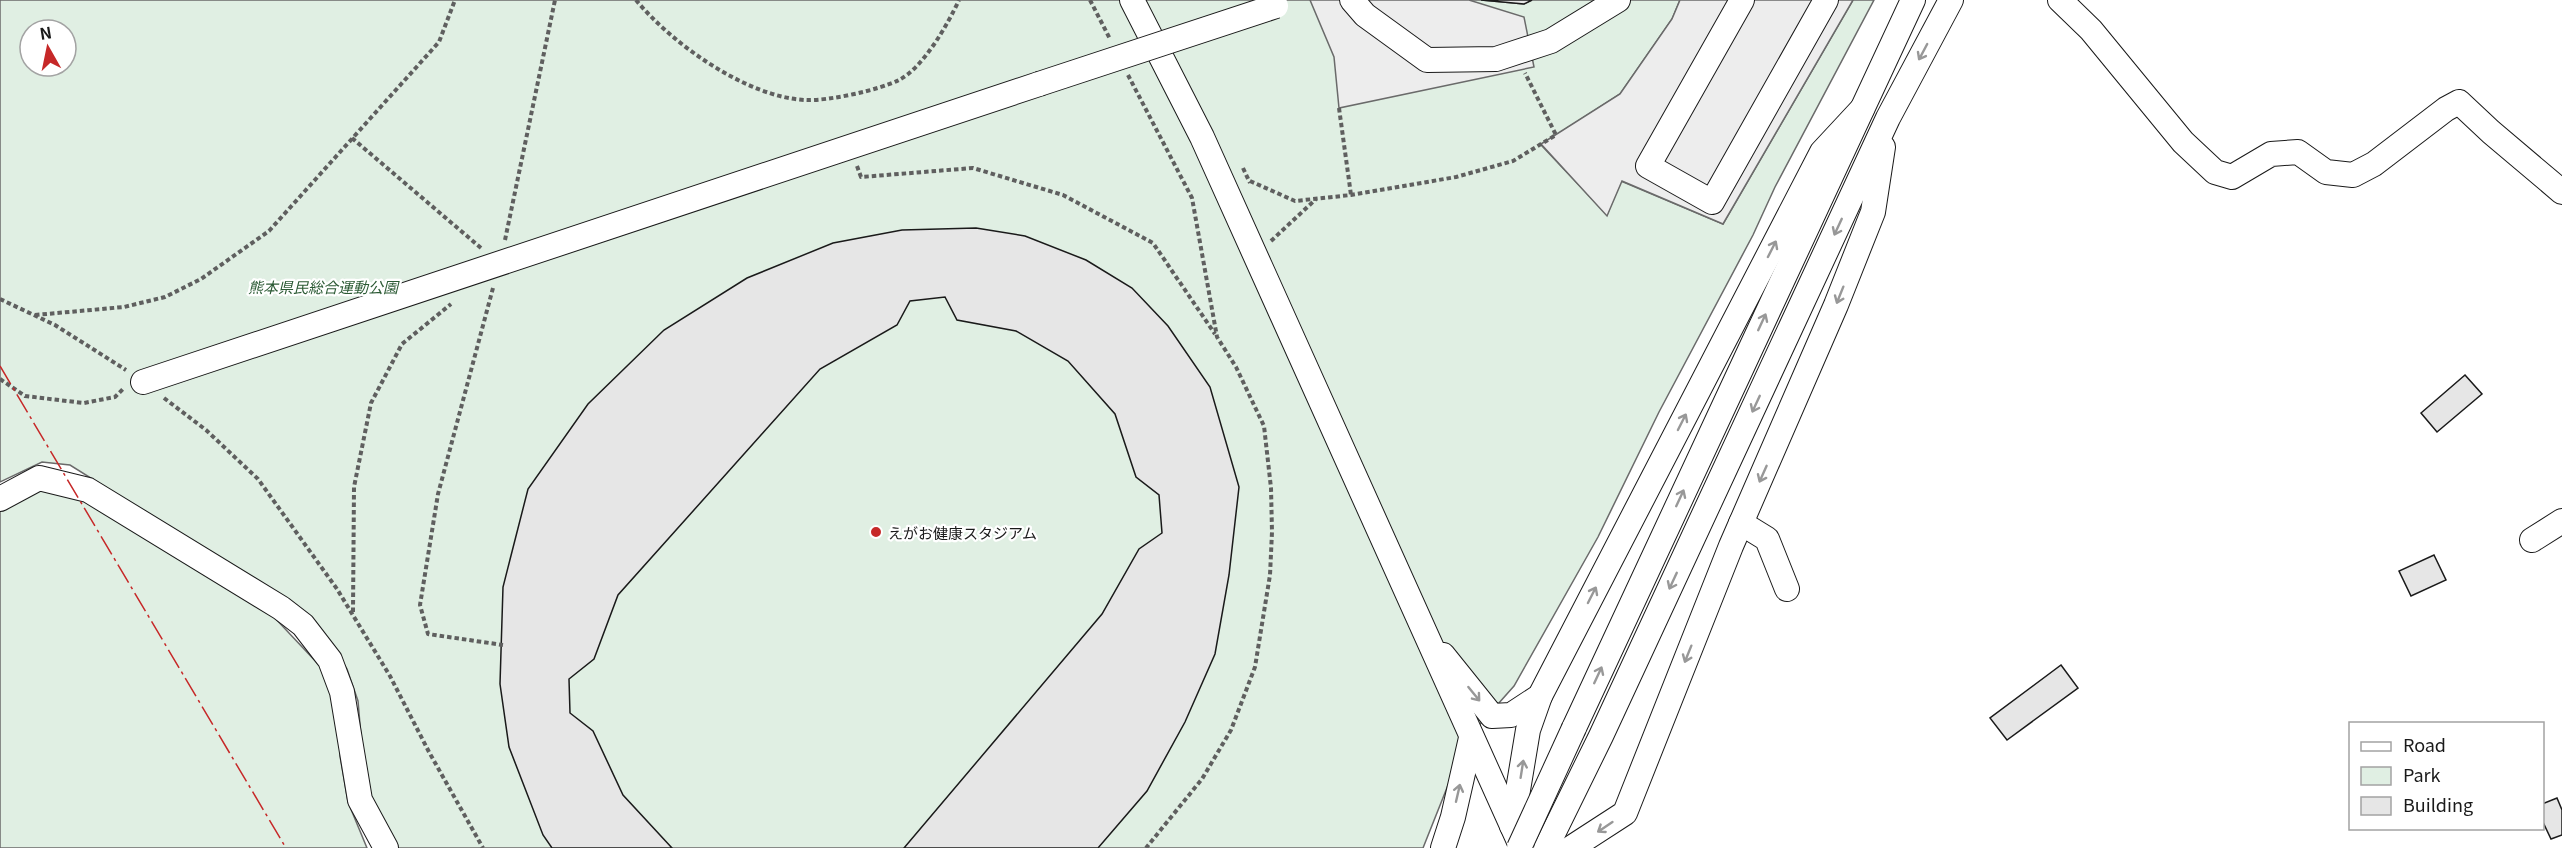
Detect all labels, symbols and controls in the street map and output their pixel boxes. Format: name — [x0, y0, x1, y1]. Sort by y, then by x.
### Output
north arrow — [18, 18, 78, 78]
text: N — [38, 19, 53, 45]
one-way arrow — [1917, 42, 1928, 60]
one-way arrow — [1831, 217, 1843, 235]
one-way arrow — [1767, 241, 1778, 259]
park label: 熊本県民総合運動公園 — [248, 276, 400, 297]
one-way arrow — [1834, 285, 1845, 304]
one-way arrow — [1757, 313, 1769, 331]
one-way arrow — [1750, 394, 1761, 412]
one-way arrow — [1677, 414, 1688, 432]
one-way arrow — [1756, 465, 1767, 483]
one-way arrow — [1674, 490, 1686, 508]
place label: えがお健康スタジアム — [888, 522, 1037, 543]
marker: えがお健康スタジアム — [869, 525, 883, 539]
one-way arrow — [1667, 571, 1679, 589]
one-way arrow — [1587, 587, 1598, 605]
one-way arrow — [1682, 644, 1693, 663]
one-way arrow — [1593, 667, 1604, 685]
one-way arrow — [1468, 686, 1481, 702]
legend — [2349, 722, 2544, 830]
text: Road — [2403, 731, 2446, 757]
one-way arrow — [1516, 759, 1527, 779]
text: Park — [2403, 761, 2441, 787]
one-way arrow — [1453, 784, 1464, 804]
text: Building — [2403, 791, 2473, 817]
one-way arrow — [1597, 821, 1614, 833]

